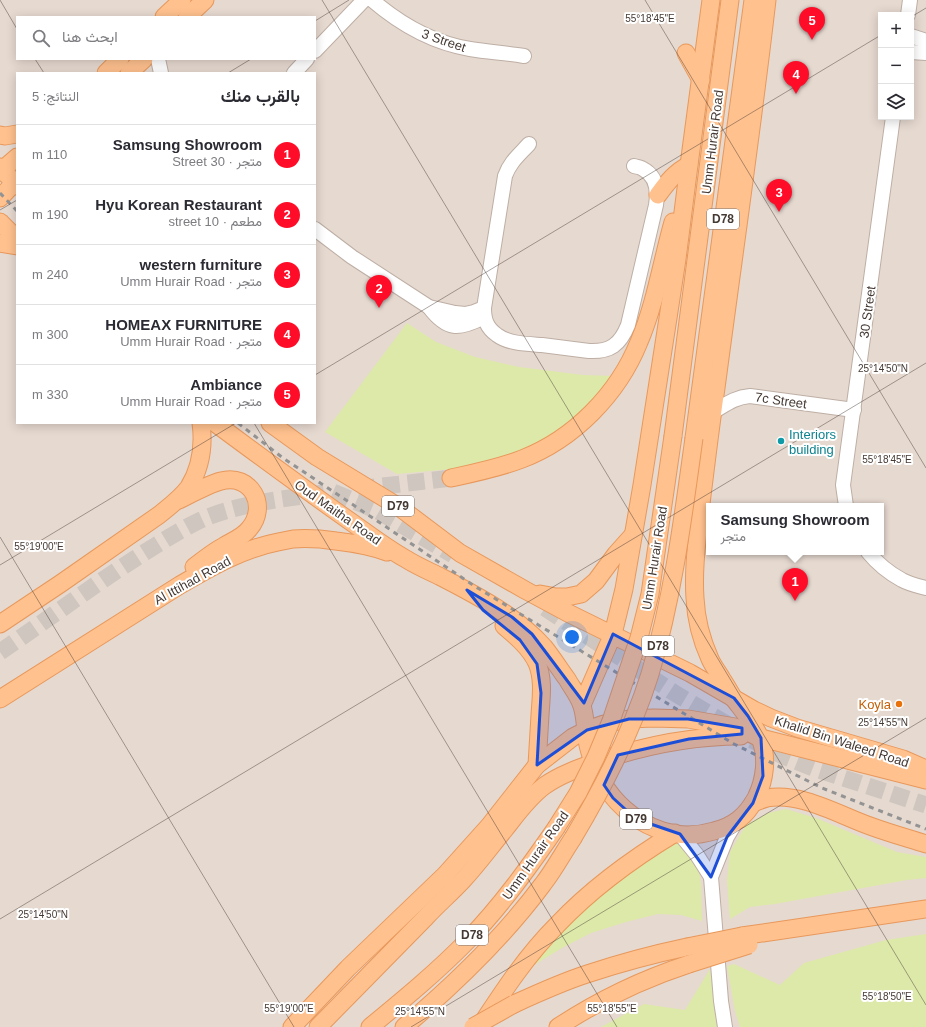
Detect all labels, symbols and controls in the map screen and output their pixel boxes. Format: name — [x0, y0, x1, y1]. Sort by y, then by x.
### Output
pin: 5 — [799, 7, 825, 40]
map controls — [878, 12, 914, 120]
button: + — [878, 12, 914, 48]
text: 55°18'45"E — [625, 13, 675, 24]
search box — [16, 16, 316, 60]
street label: 3 Street — [420, 26, 468, 55]
icon: search — [30, 27, 52, 49]
text: ابحث هنا — [62, 28, 118, 45]
button: − — [878, 48, 914, 84]
pin: 4 — [783, 61, 809, 94]
button: layers — [878, 84, 914, 120]
text: بالقرب منك — [221, 87, 300, 106]
text: النتائج: 5 — [32, 89, 79, 104]
street label: Umm Hurair Road — [699, 89, 726, 195]
text: Samsung Showroom — [113, 136, 262, 153]
text: 110 m — [32, 147, 67, 162]
text: 1 — [283, 147, 291, 162]
text: متجر · 30 Street — [172, 154, 262, 169]
pin: 3 — [766, 179, 792, 212]
text: Hyu Korean Restaurant — [95, 196, 262, 213]
text: 190 m — [32, 207, 68, 222]
text: 2 — [283, 207, 291, 222]
road number: D78 — [707, 209, 739, 229]
text: مطعم · 10 street — [168, 214, 262, 229]
text: western furniture — [139, 256, 262, 273]
text: 240 m — [32, 267, 68, 282]
text: 3 — [283, 267, 291, 282]
text: متجر · Umm Hurair Road — [120, 274, 262, 289]
pin: 2 — [366, 275, 392, 308]
street label: 30 Street — [856, 285, 879, 339]
text: HOMEAX FURNITURE — [105, 316, 262, 333]
text: 300 m — [32, 327, 68, 342]
text: 4 — [283, 327, 291, 342]
text: متجر · Umm Hurair Road — [120, 334, 262, 349]
text: 25°14'50"N — [858, 363, 908, 374]
text: Ambiance — [190, 376, 262, 393]
text: 330 m — [32, 387, 68, 402]
text: 5 — [283, 387, 291, 402]
street label: 7c Street — [754, 389, 808, 412]
text: متجر · Umm Hurair Road — [120, 394, 262, 409]
place label: Interiors building — [789, 427, 836, 457]
marker: Interiors building — [776, 436, 786, 446]
text: 55°18'45"E — [862, 454, 912, 465]
street label: Oud Maitha Road — [292, 477, 384, 548]
road number: D79 — [382, 496, 414, 516]
popup — [706, 503, 884, 555]
street label: Umm Hurair Road — [639, 505, 670, 611]
text: Samsung Showroom — [720, 511, 870, 528]
text: متجر — [720, 529, 746, 544]
text: 55°19'00"E — [14, 541, 64, 552]
street label: Al Ittihad Road — [151, 553, 233, 608]
pin: 1 — [782, 568, 808, 601]
your location — [562, 627, 582, 647]
road number: D78 — [642, 636, 674, 656]
place label: Koyla — [858, 697, 892, 712]
marker: Koyla — [894, 699, 904, 709]
street label: Khalid Bin Waleed Road — [773, 713, 911, 770]
text: 25°14'55"N — [858, 717, 908, 728]
street label: Umm Hurair Road — [499, 808, 572, 902]
road number: D79 — [620, 809, 652, 829]
text: 25°14'50"N — [18, 909, 68, 920]
road number: D78 — [456, 925, 488, 945]
text: 55°18'50"E — [862, 991, 912, 1002]
text: 55°19'00"E — [264, 1003, 314, 1014]
text: 55°18'55"E — [587, 1003, 637, 1014]
text: 25°14'55"N — [395, 1006, 445, 1017]

